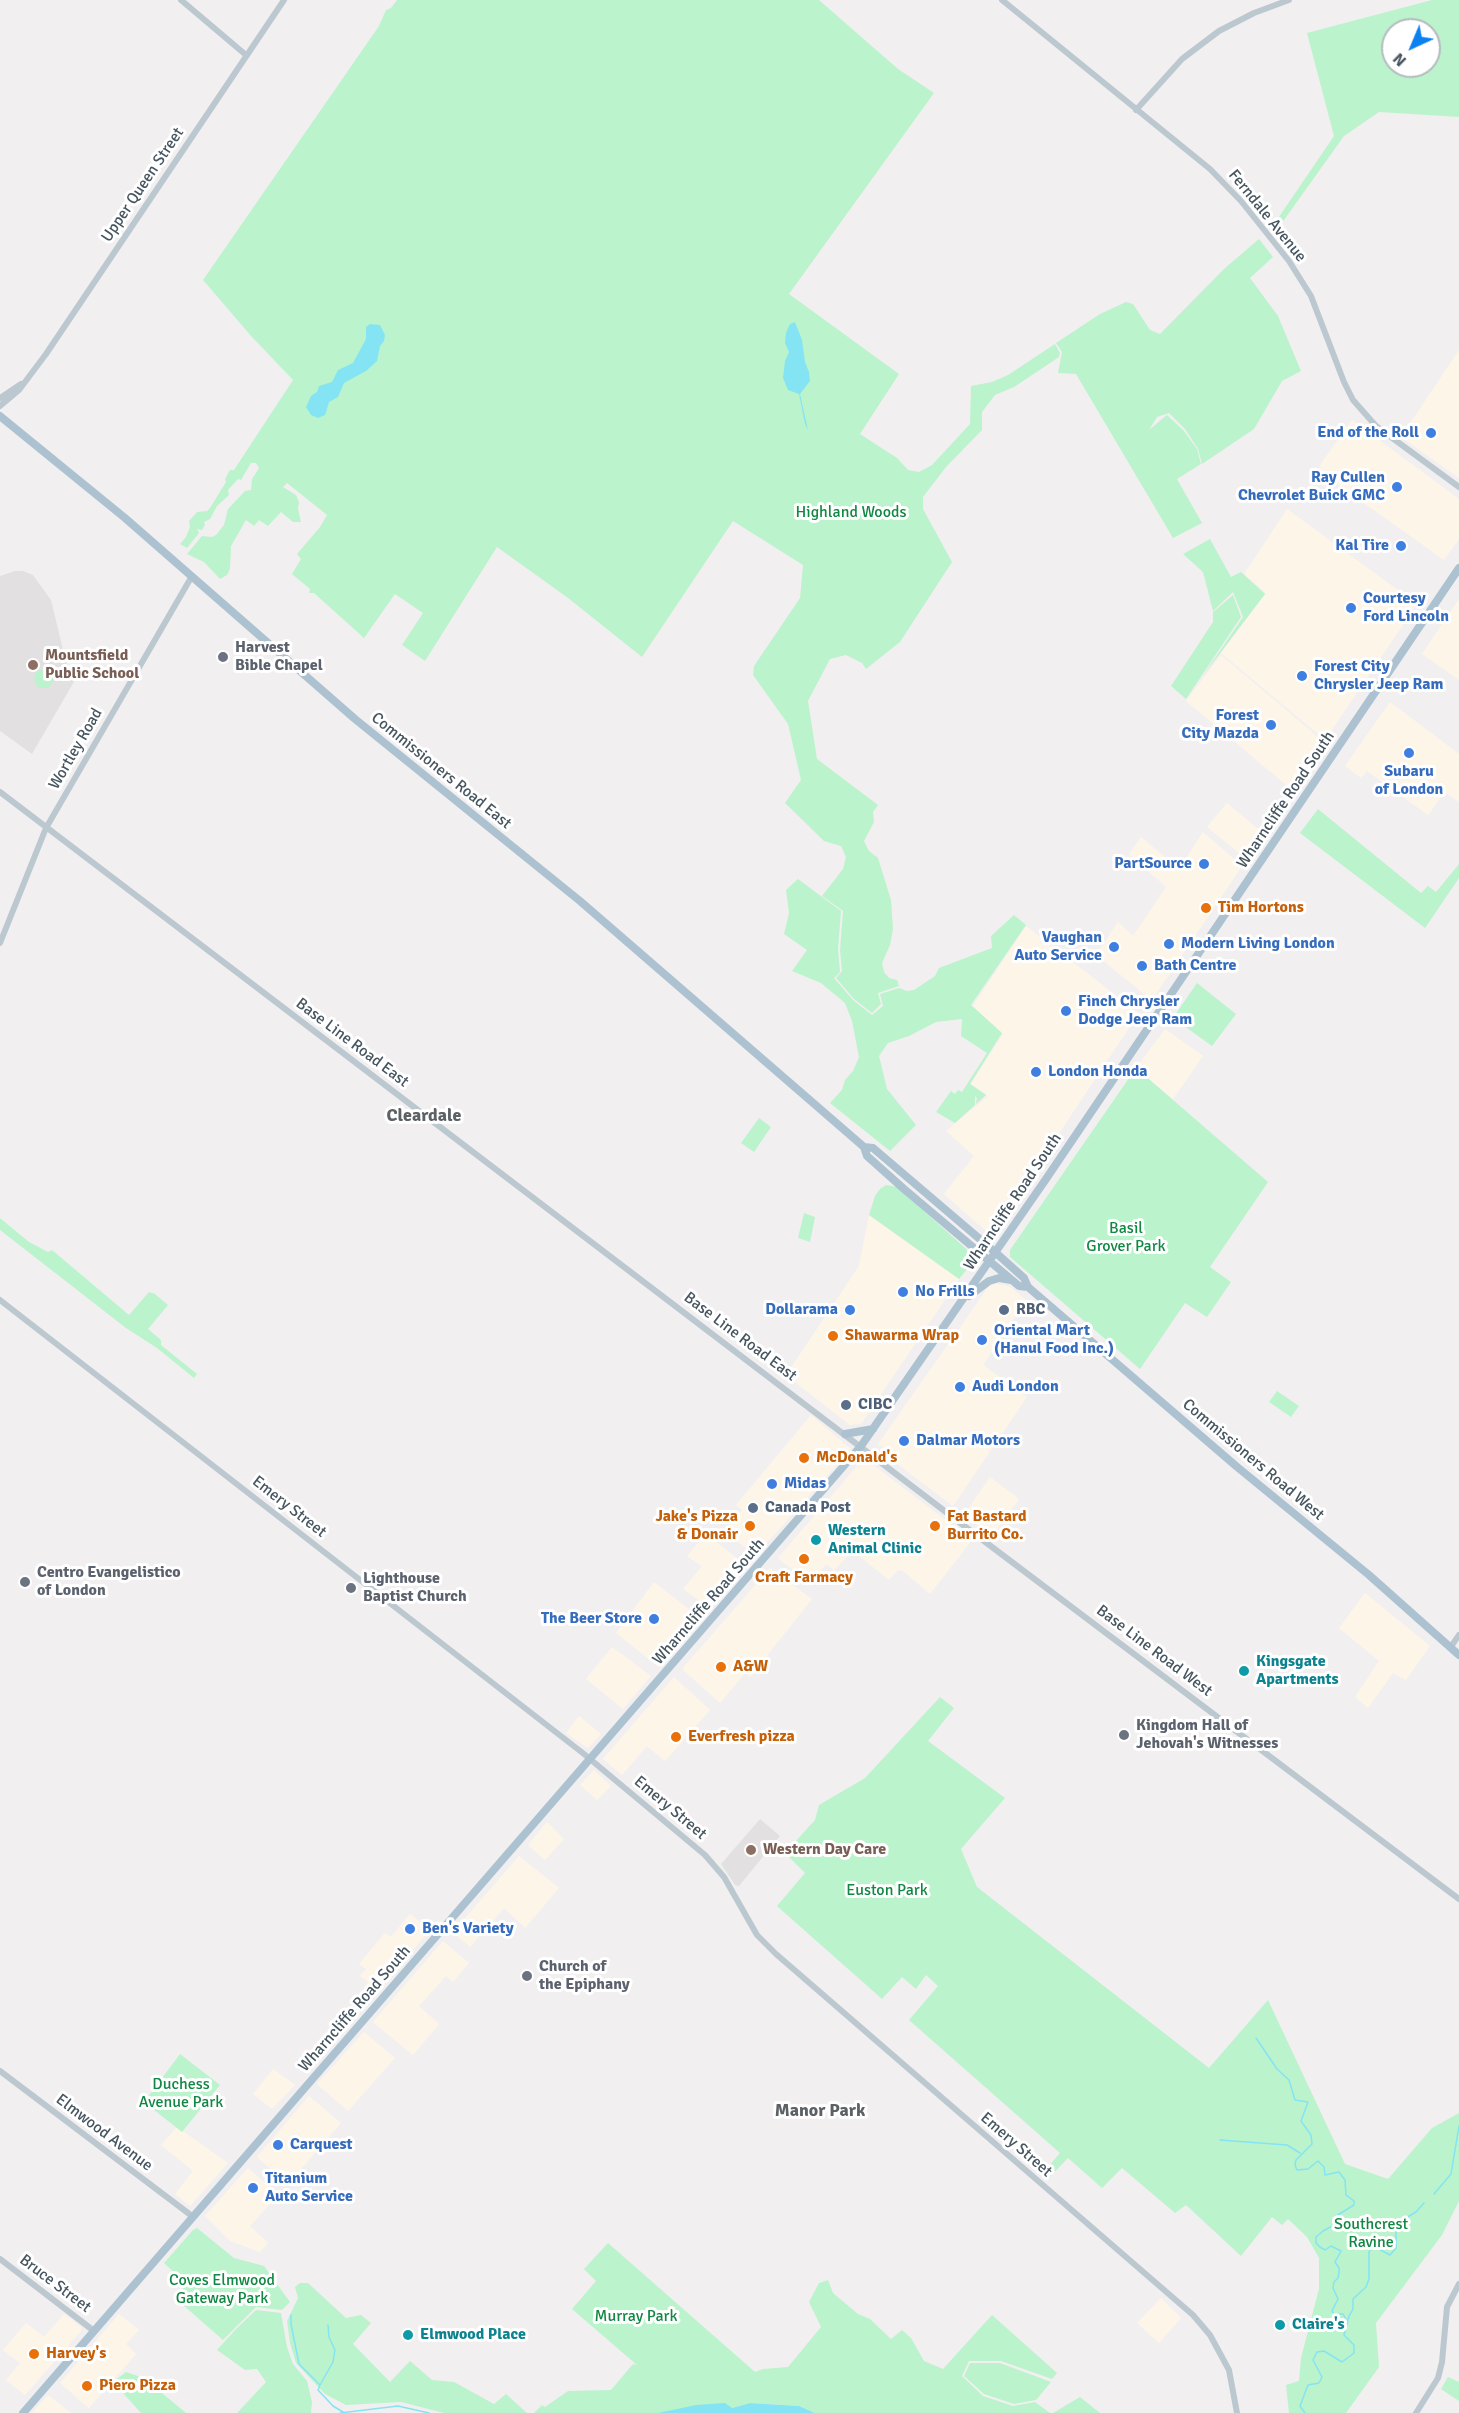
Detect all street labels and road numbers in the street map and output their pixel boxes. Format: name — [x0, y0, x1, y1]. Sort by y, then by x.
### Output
street label: Upper Queen Street — [98, 124, 188, 246]
street label: Ferndale Avenue — [1224, 166, 1310, 266]
street label: Wortley Road — [45, 705, 107, 793]
street label: Commissioners Road East — [367, 708, 515, 834]
street label: Wharncliffe Road South — [1233, 728, 1339, 872]
street label: Base Line Road East — [292, 994, 412, 1092]
street label: Wharncliffe Road South — [960, 1130, 1066, 1274]
street label: Base Line Road East — [680, 1288, 800, 1386]
street label: Commissioners Road West — [1178, 1395, 1328, 1525]
street label: Emery Street — [248, 1472, 330, 1542]
street label: Wharncliffe Road South — [649, 1535, 769, 1669]
street label: Base Line Road West — [1092, 1601, 1216, 1701]
street label: Emery Street — [630, 1772, 710, 1844]
street label: Wharncliffe Road South — [295, 1942, 415, 2076]
street label: Elmwood Avenue — [52, 2090, 156, 2176]
street label: Emery Street — [976, 2109, 1056, 2181]
street label: Bruce Street — [15, 2251, 95, 2317]

